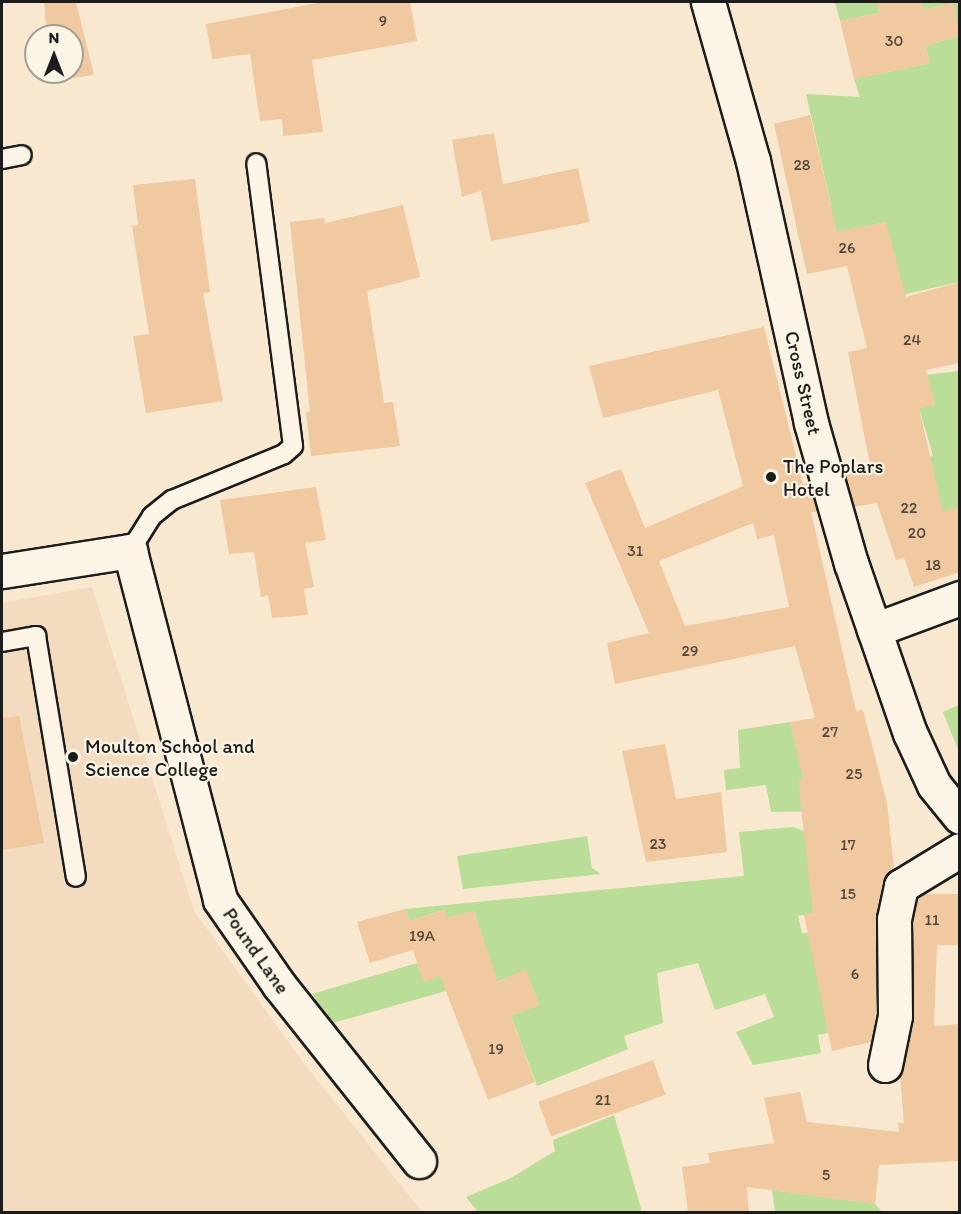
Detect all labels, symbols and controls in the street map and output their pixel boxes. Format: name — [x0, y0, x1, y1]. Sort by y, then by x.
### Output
house number: 9 — [379, 11, 387, 31]
north arrow — [24, 24, 84, 84]
text: N — [49, 28, 59, 47]
house number: 30 — [885, 31, 903, 51]
house number: 28 — [793, 155, 811, 175]
house number: 26 — [839, 238, 855, 258]
street label: Cross Street — [779, 329, 827, 437]
house number: 24 — [903, 330, 921, 350]
place label: The Poplars Hotel — [783, 454, 883, 501]
marker: The Poplars Hotel — [764, 470, 778, 484]
house number: 22 — [901, 498, 917, 518]
house number: 20 — [908, 523, 926, 543]
house number: 31 — [627, 541, 643, 561]
house number: 18 — [925, 555, 941, 575]
house number: 29 — [682, 641, 698, 661]
house number: 27 — [822, 722, 838, 742]
place label: Moulton School and Science College — [85, 734, 255, 781]
marker: Moulton School and Science College — [66, 750, 80, 764]
house number: 25 — [846, 764, 862, 784]
house number: 23 — [649, 834, 667, 854]
house number: 17 — [840, 835, 856, 855]
house number: 15 — [840, 884, 856, 904]
street label: Pound Lane — [218, 903, 294, 999]
house number: 11 — [925, 910, 939, 930]
house number: 19A — [409, 926, 435, 946]
house number: 6 — [851, 964, 859, 984]
house number: 19 — [488, 1039, 504, 1059]
house number: 21 — [595, 1090, 611, 1110]
house number: 5 — [822, 1165, 830, 1185]

